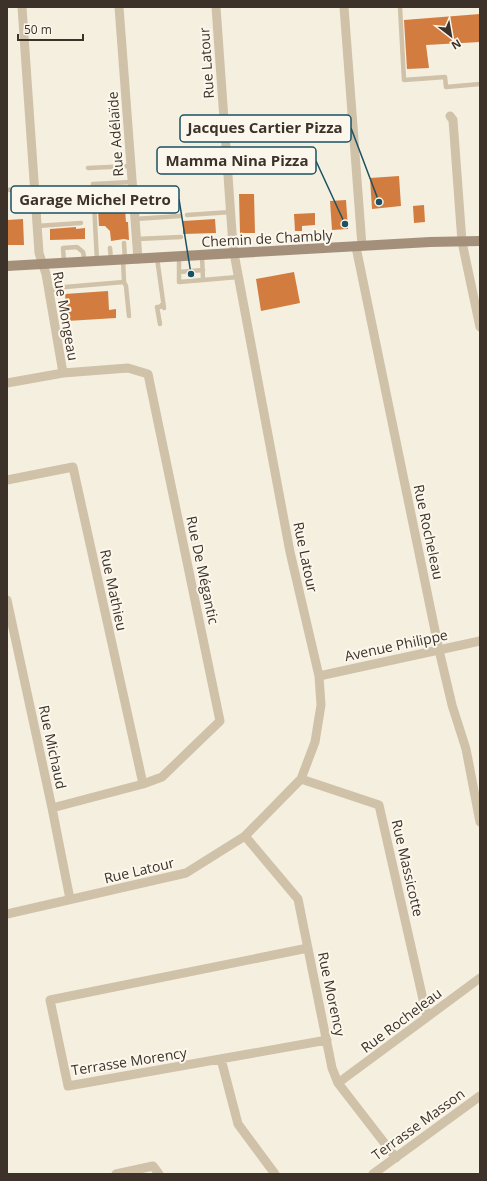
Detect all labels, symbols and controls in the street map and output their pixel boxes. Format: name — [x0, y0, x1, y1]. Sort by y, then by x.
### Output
scale bar — [18, 16, 83, 42]
north arrow — [431, 16, 471, 56]
text: 50 m — [24, 21, 52, 38]
street label: Rue Latour — [194, 26, 218, 99]
text: N — [449, 36, 464, 54]
street label: Rue Adélaïde — [103, 91, 127, 177]
callout: Jacques Cartier Pizza — [180, 115, 351, 142]
text: Jacques Cartier Pizza — [185, 117, 343, 137]
callout: Mamma Nina Pizza — [157, 147, 316, 174]
text: Mamma Nina Pizza — [166, 150, 308, 170]
callout: Garage Michel Petro — [11, 186, 179, 213]
text: Garage Michel Petro — [19, 189, 171, 209]
street label: Chemin de Chambly — [201, 225, 334, 251]
street label: Rue Mongeau — [49, 270, 83, 362]
street label: Rue Rocheleau — [410, 483, 448, 581]
street label: Rue De Mégantic — [182, 514, 224, 626]
street label: Rue Latour — [289, 520, 323, 594]
street label: Rue Mathieu — [96, 548, 132, 632]
street label: Avenue Philippe — [343, 625, 449, 665]
street label: Rue Michaud — [35, 703, 71, 791]
street label: Rue Massicotte — [388, 818, 428, 918]
street label: Rue Latour — [102, 853, 176, 887]
street label: Rue Morency — [314, 950, 350, 1039]
street label: Rue Rocheleau — [357, 983, 445, 1057]
street label: Terrasse Morency — [70, 1042, 189, 1079]
street label: Terrasse Masson — [368, 1084, 468, 1164]

